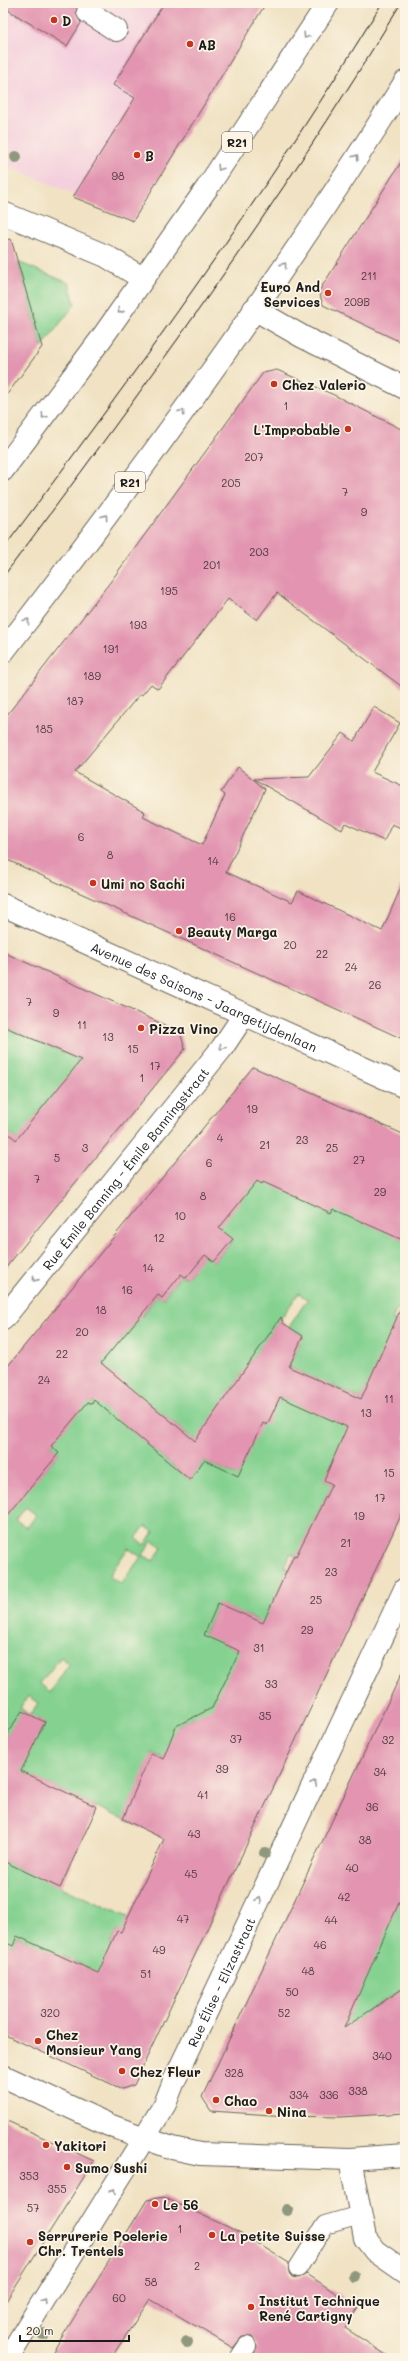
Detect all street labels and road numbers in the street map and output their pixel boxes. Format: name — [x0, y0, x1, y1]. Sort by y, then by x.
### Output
road number: R21 — [222, 132, 252, 152]
road number: R21 — [115, 472, 145, 492]
street label: Avenue des Saisons - Jaargetijdenlaan — [88, 938, 320, 1055]
street label: Rue Émile Banning - Émile Banningstraat — [38, 1063, 212, 1273]
street label: Rue Élise - Elizastraat — [183, 1914, 258, 2049]

